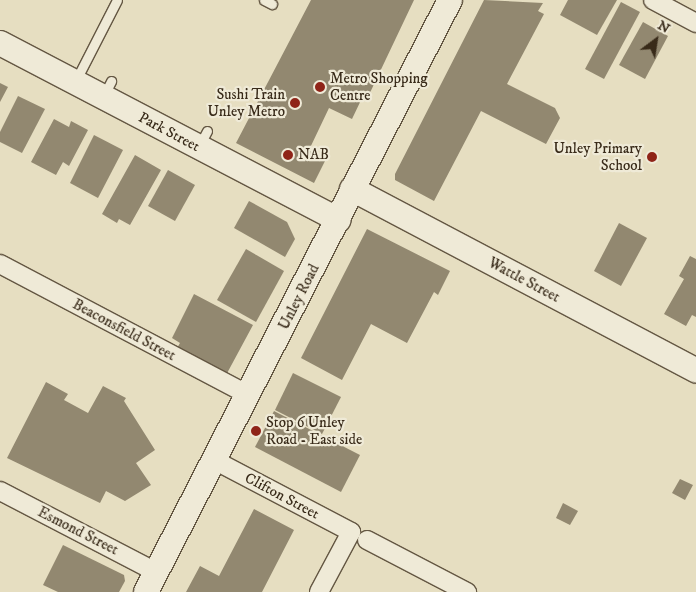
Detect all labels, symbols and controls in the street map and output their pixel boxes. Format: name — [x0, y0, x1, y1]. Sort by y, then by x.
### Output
north arrow — [631, 15, 681, 65]
text: N — [654, 16, 673, 38]
place label: Metro Shopping Centre — [330, 69, 428, 104]
marker: Metro Shopping Centre — [314, 81, 326, 93]
place label: Sushi Train Unley Metro — [208, 85, 285, 120]
marker: Sushi Train Unley Metro — [289, 97, 301, 109]
street label: Park Street — [135, 108, 203, 156]
place label: Unley Primary School — [553, 139, 642, 174]
place label: NAB — [298, 146, 329, 164]
marker: NAB — [282, 149, 294, 161]
marker: Unley Primary School — [646, 151, 658, 163]
street label: Wattle Street — [485, 254, 563, 306]
street label: Unley Road — [275, 261, 323, 333]
street label: Beaconsfield Street — [69, 295, 179, 365]
place label: Stop 6 Unley Road - East side — [266, 413, 362, 448]
marker: Stop 6 Unley Road - East side — [250, 425, 262, 437]
street label: Clifton Street — [242, 469, 322, 523]
street label: Esmond Street — [35, 503, 121, 559]

